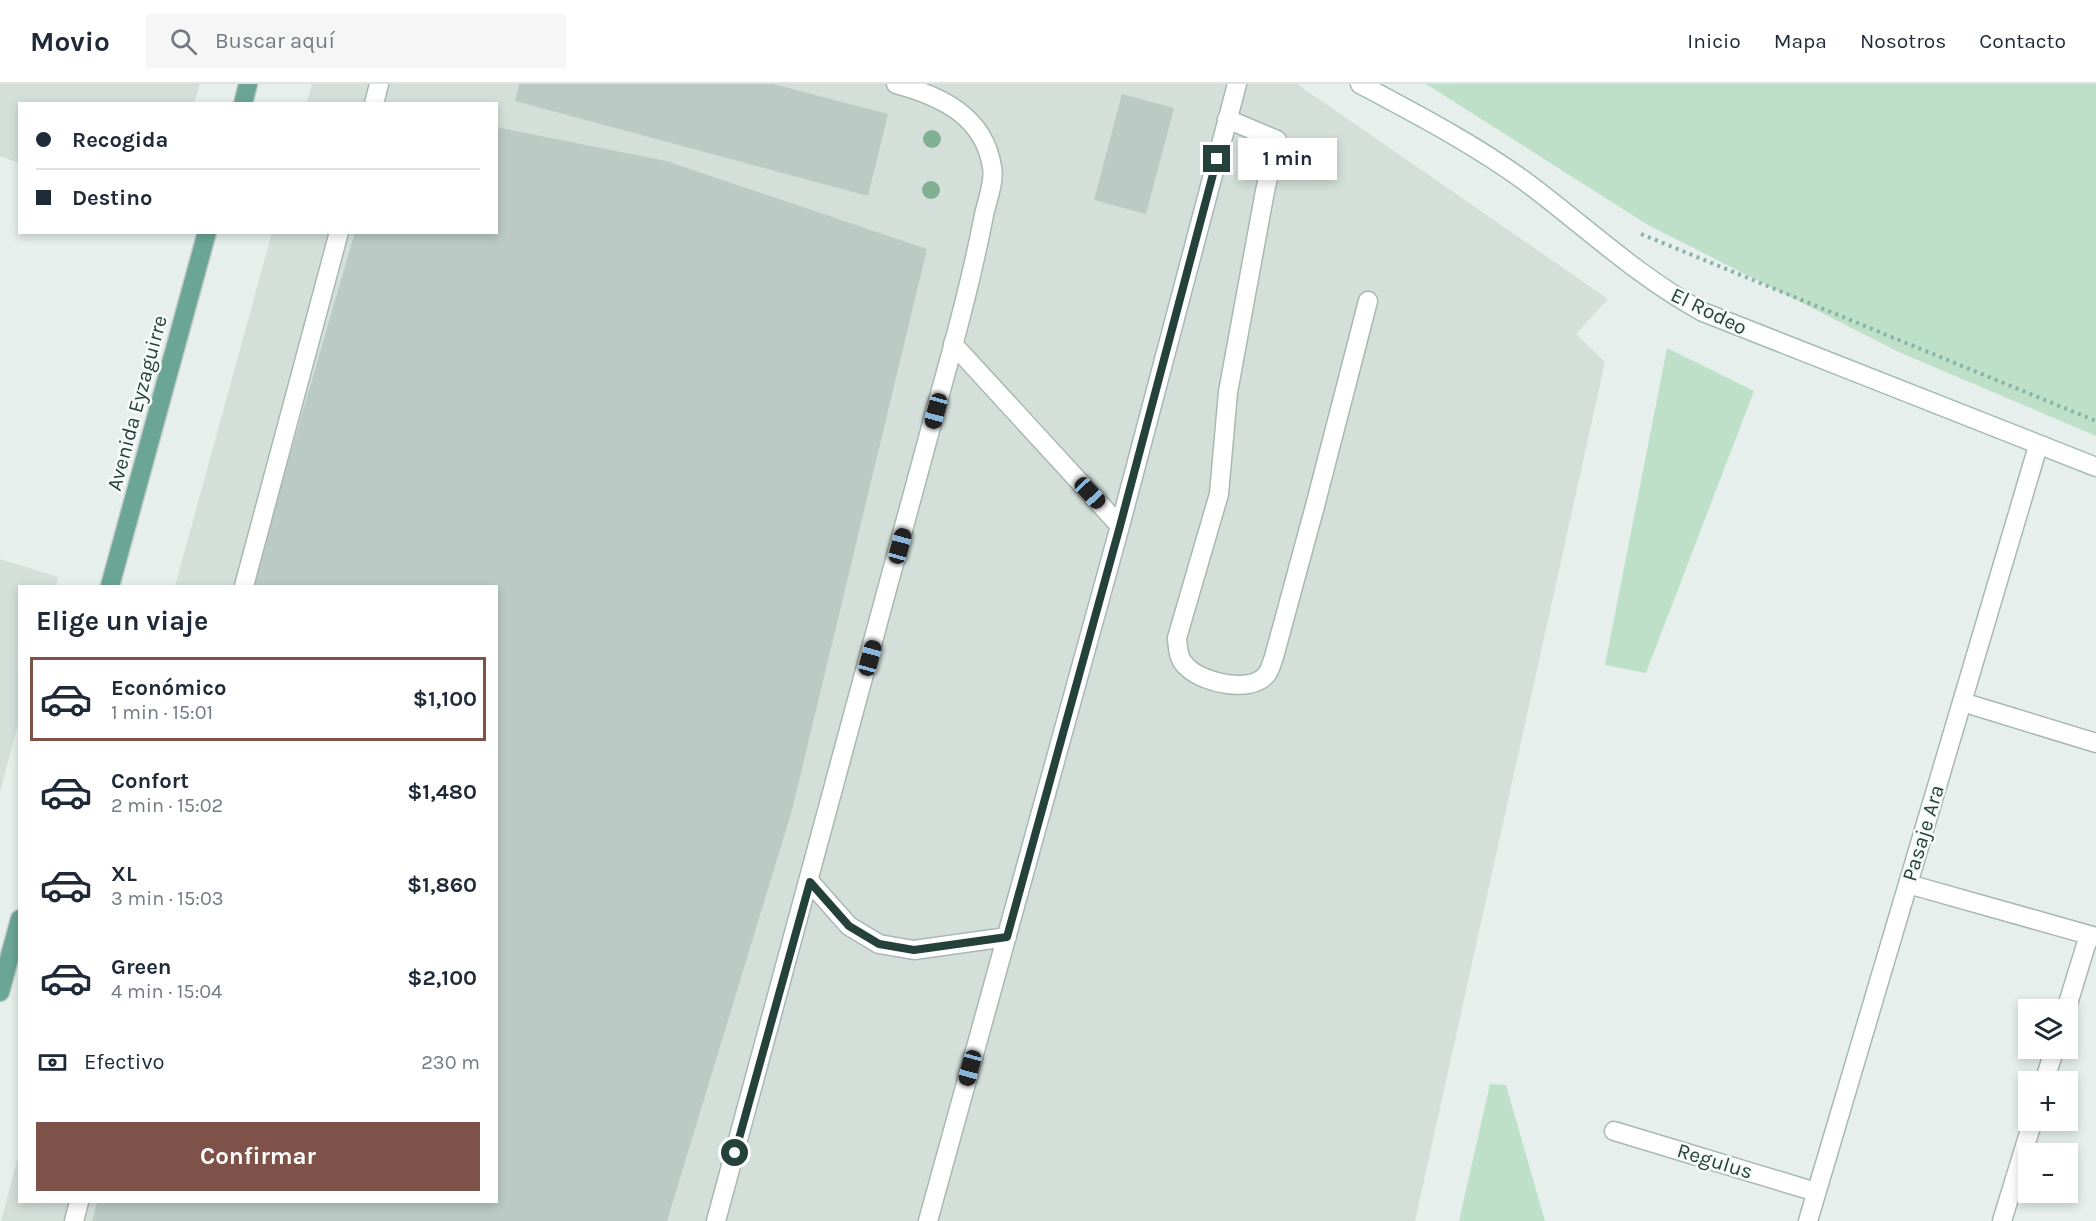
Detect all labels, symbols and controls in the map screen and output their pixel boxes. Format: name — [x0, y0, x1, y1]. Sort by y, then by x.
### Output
search box — [146, 14, 566, 68]
text: Movio — [30, 25, 110, 58]
icon: search — [167, 25, 200, 58]
text: Buscar aquí — [215, 28, 335, 54]
text: Inicio — [1687, 29, 1741, 53]
text: Mapa — [1774, 29, 1827, 53]
text: Nosotros — [1860, 29, 1946, 53]
text: Contacto — [1979, 29, 2066, 53]
text: Recogida — [72, 127, 168, 153]
callout: 1 min — [1238, 138, 1337, 180]
route end — [1203, 145, 1230, 172]
text: 1 min — [1262, 147, 1313, 170]
text: Destino — [72, 185, 152, 211]
street label: El Rodeo — [1667, 282, 1751, 340]
street label: Avenida Eyzaguirre — [102, 313, 172, 493]
car — [923, 391, 949, 431]
car — [1071, 474, 1109, 512]
car — [887, 526, 913, 566]
text: Elige un viaje — [36, 605, 208, 637]
car — [857, 638, 883, 678]
icon: car — [39, 672, 93, 726]
text: Económico — [111, 675, 226, 701]
text: $1,100 — [413, 686, 477, 712]
text: 1 min · 15:01 — [111, 701, 213, 724]
icon: car — [39, 765, 93, 819]
text: Confort — [111, 768, 189, 794]
text: $1,480 — [407, 779, 477, 805]
street label: Pasaje Ara — [1897, 782, 1949, 884]
text: 2 min · 15:02 — [111, 794, 223, 817]
icon: car — [39, 858, 93, 912]
text: XL — [111, 861, 137, 887]
text: $1,860 — [407, 872, 477, 898]
text: 3 min · 15:03 — [111, 887, 224, 910]
icon: car — [39, 951, 93, 1005]
text: Green — [111, 954, 172, 980]
text: $2,100 — [407, 965, 477, 991]
text: 4 min · 15:04 — [111, 980, 222, 1003]
map controls — [2018, 999, 2078, 1203]
button: layers — [2018, 999, 2078, 1059]
icon: cash — [36, 1046, 69, 1079]
car — [957, 1048, 983, 1088]
text: Efectivo — [84, 1049, 164, 1075]
text: 230 m — [421, 1051, 480, 1074]
button: + — [2018, 1071, 2078, 1131]
button: Confirmar — [36, 1122, 480, 1191]
street label: Regulus — [1674, 1138, 1756, 1184]
route start — [721, 1139, 748, 1166]
button: − — [2018, 1143, 2078, 1203]

